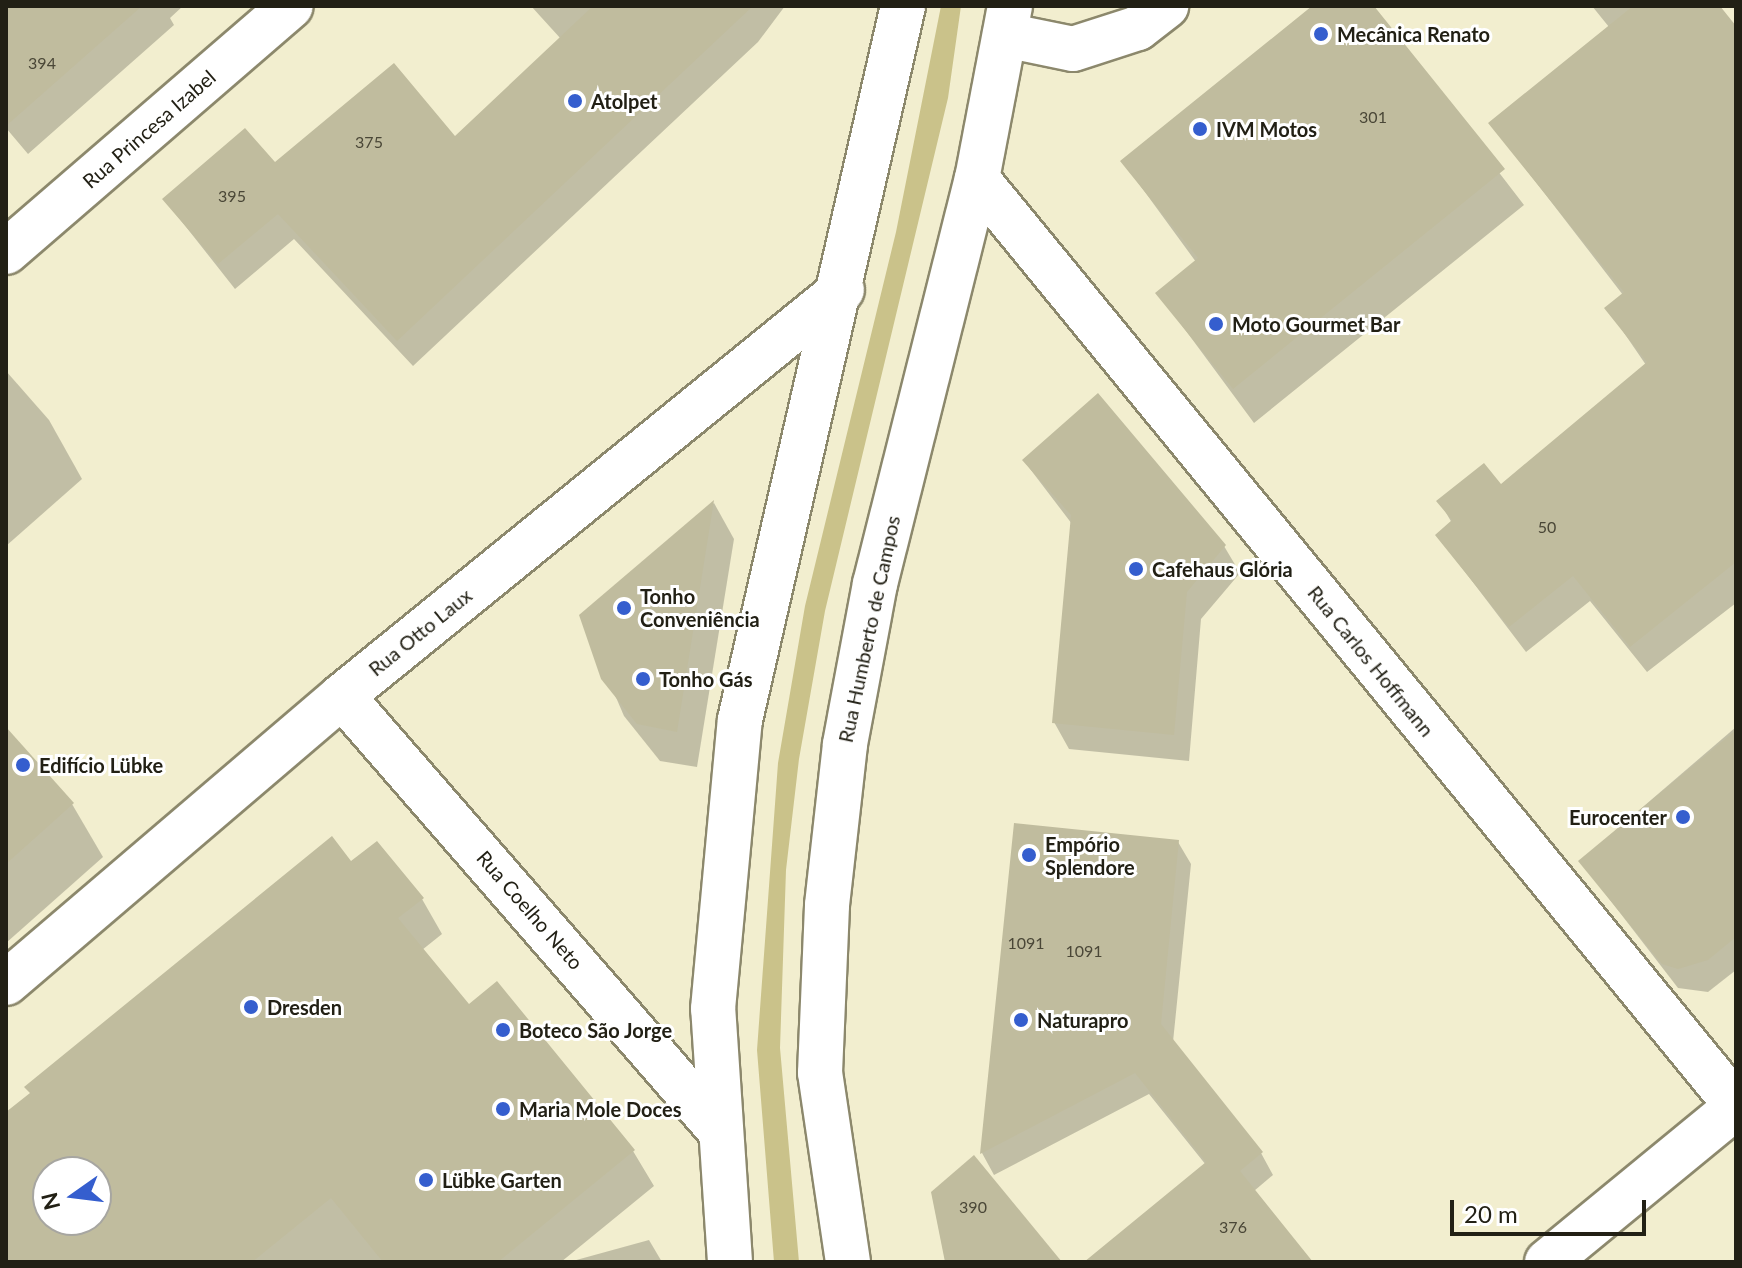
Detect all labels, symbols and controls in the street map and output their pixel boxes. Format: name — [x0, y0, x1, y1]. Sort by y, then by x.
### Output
place label: Mecânica Renato — [1337, 22, 1490, 46]
marker: Mecânica Renato — [1312, 25, 1330, 43]
house number: 394 — [28, 53, 56, 73]
street label: Rua Princesa Izabel — [78, 65, 220, 193]
place label: Atolpet — [591, 89, 657, 113]
marker: Atolpet — [566, 92, 584, 110]
house number: 301 — [1359, 107, 1387, 127]
place label: IVM Motos — [1216, 117, 1317, 141]
marker: IVM Motos — [1191, 120, 1209, 138]
house number: 375 — [355, 132, 383, 152]
house number: 395 — [218, 186, 246, 206]
place label: Moto Gourmet Bar — [1232, 312, 1400, 336]
marker: Moto Gourmet Bar — [1207, 315, 1225, 333]
street label: Rua Humberto de Campos — [833, 513, 905, 745]
house number: 50 — [1538, 517, 1556, 537]
place label: Cafehaus Glória — [1152, 557, 1293, 581]
marker: Cafehaus Glória — [1127, 560, 1145, 578]
street label: Rua Carlos Hoffmann — [1303, 581, 1439, 741]
street label: Rua Otto Laux — [364, 583, 476, 681]
place label: Tonho Conveniência — [640, 584, 760, 631]
marker: Tonho Conveniência — [615, 599, 633, 617]
place label: Tonho Gás — [659, 667, 752, 691]
marker: Tonho Gás — [634, 670, 652, 688]
place label: Edifício Lübke — [39, 753, 163, 777]
marker: Edifício Lübke — [14, 756, 32, 774]
place label: Eurocenter — [1569, 805, 1667, 829]
marker: Eurocenter — [1674, 808, 1692, 826]
place label: Empório Splendore — [1045, 832, 1135, 879]
street label: Rua Coelho Neto — [472, 846, 588, 974]
marker: Empório Splendore — [1020, 846, 1038, 864]
house number: 1091 — [1007, 933, 1045, 953]
house number: 1091 — [1065, 941, 1103, 961]
place label: Dresden — [267, 995, 342, 1019]
marker: Dresden — [242, 998, 260, 1016]
place label: Naturapro — [1037, 1008, 1128, 1032]
marker: Naturapro — [1012, 1011, 1030, 1029]
place label: Boteco São Jorge — [519, 1018, 673, 1042]
marker: Boteco São Jorge — [494, 1021, 512, 1039]
place label: Maria Mole Doces — [519, 1097, 681, 1121]
marker: Maria Mole Doces — [494, 1100, 512, 1118]
north arrow — [32, 1156, 112, 1236]
place label: Lübke Garten — [442, 1168, 562, 1192]
marker: Lübke Garten — [417, 1171, 435, 1189]
scale bar — [1454, 1184, 1650, 1234]
text: N — [35, 1190, 65, 1213]
house number: 390 — [959, 1197, 987, 1217]
text: 20 m — [1464, 1199, 1518, 1228]
house number: 376 — [1219, 1217, 1247, 1237]

